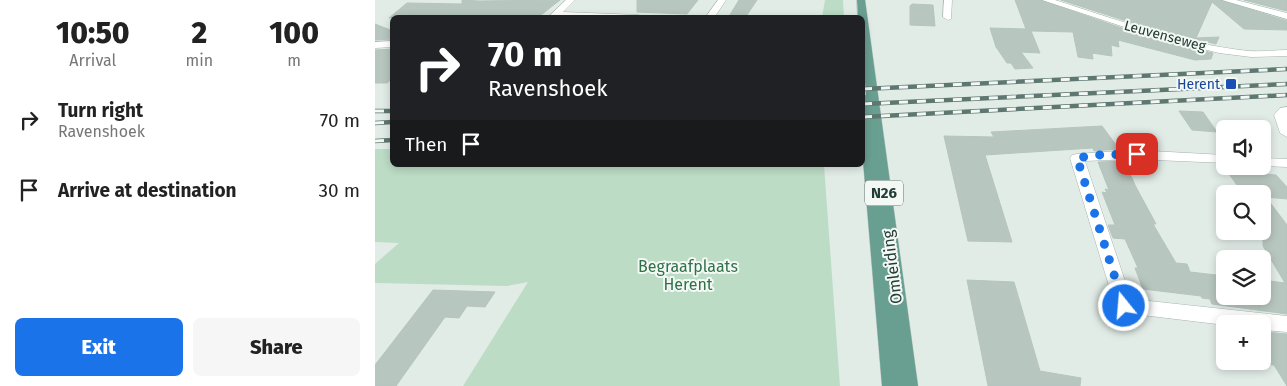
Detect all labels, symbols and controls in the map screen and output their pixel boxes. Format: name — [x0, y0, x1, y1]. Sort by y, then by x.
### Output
text: 10:50 — [56, 15, 130, 51]
text: 2 — [192, 15, 207, 51]
text: 100 — [269, 15, 319, 51]
street label: Leuvenseweg — [1122, 17, 1209, 55]
text: 70 m — [488, 33, 562, 75]
icon: right — [405, 35, 470, 100]
text: Arrival — [69, 51, 116, 70]
text: min — [186, 51, 213, 70]
text: m — [287, 51, 301, 70]
text: Ravenshoek — [488, 75, 608, 102]
place label: Herent — [1177, 76, 1221, 93]
marker: Herent — [1224, 77, 1238, 91]
text: Turn right — [58, 99, 143, 122]
icon: right — [15, 106, 43, 134]
text: 70 m — [320, 109, 360, 132]
map controls — [1216, 120, 1271, 370]
button: sound — [1216, 120, 1271, 175]
text: Ravenshoek — [58, 122, 145, 141]
icon: arrive — [457, 130, 485, 158]
text: Then — [405, 133, 447, 156]
pin — [1116, 133, 1158, 175]
icon: arrive — [1123, 140, 1151, 168]
icon: arrive — [15, 176, 43, 204]
text: Arrive at destination — [58, 179, 237, 202]
text: 30 m — [319, 179, 360, 202]
road number: N26 — [865, 180, 903, 206]
button: search — [1216, 185, 1271, 240]
street label: Omleiding — [878, 228, 906, 305]
button: layers — [1216, 250, 1271, 305]
park label: Begraafplaats Herent — [638, 257, 738, 294]
position arrow — [1097, 279, 1149, 331]
button: + — [1216, 315, 1271, 370]
button: Exit — [15, 318, 183, 376]
button: Share — [193, 318, 360, 376]

